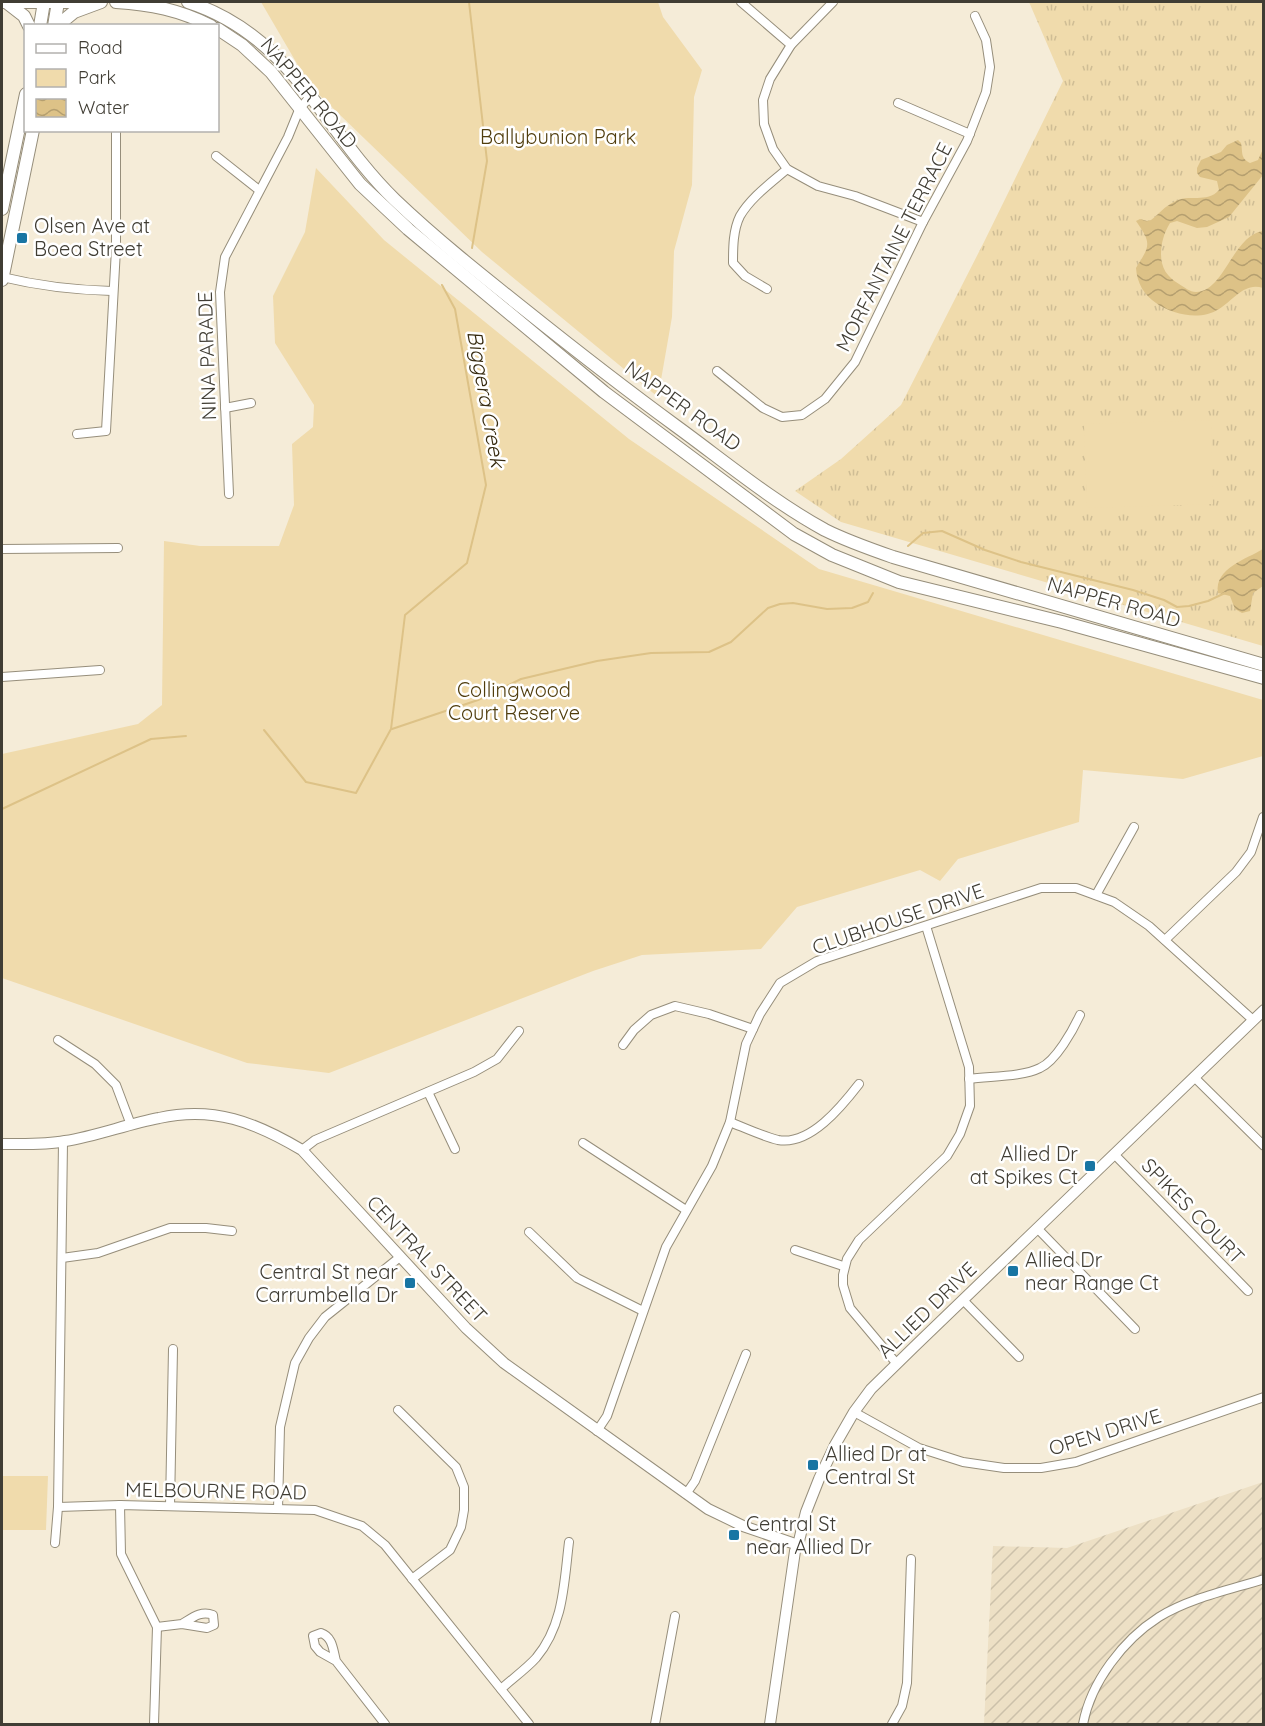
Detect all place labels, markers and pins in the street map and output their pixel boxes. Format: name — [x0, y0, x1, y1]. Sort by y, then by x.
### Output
place label: Olsen Ave at Boea Street — [34, 213, 150, 261]
marker: Olsen Ave at Boea Street — [15, 231, 29, 245]
place label: Allied Dr at Spikes Ct — [970, 1141, 1078, 1189]
marker: Allied Dr at Spikes Ct — [1083, 1159, 1097, 1173]
place label: Allied Dr near Range Ct — [1025, 1247, 1159, 1295]
place label: Central St near Carrumbella Dr — [256, 1259, 398, 1307]
marker: Allied Dr near Range Ct — [1006, 1264, 1020, 1278]
marker: Central St near Carrumbella Dr — [403, 1276, 417, 1290]
place label: Allied Dr at Central St — [825, 1441, 927, 1489]
marker: Allied Dr at Central St — [806, 1458, 820, 1472]
place label: Central St near Allied Dr — [746, 1511, 872, 1559]
marker: Central St near Allied Dr — [727, 1528, 741, 1542]

